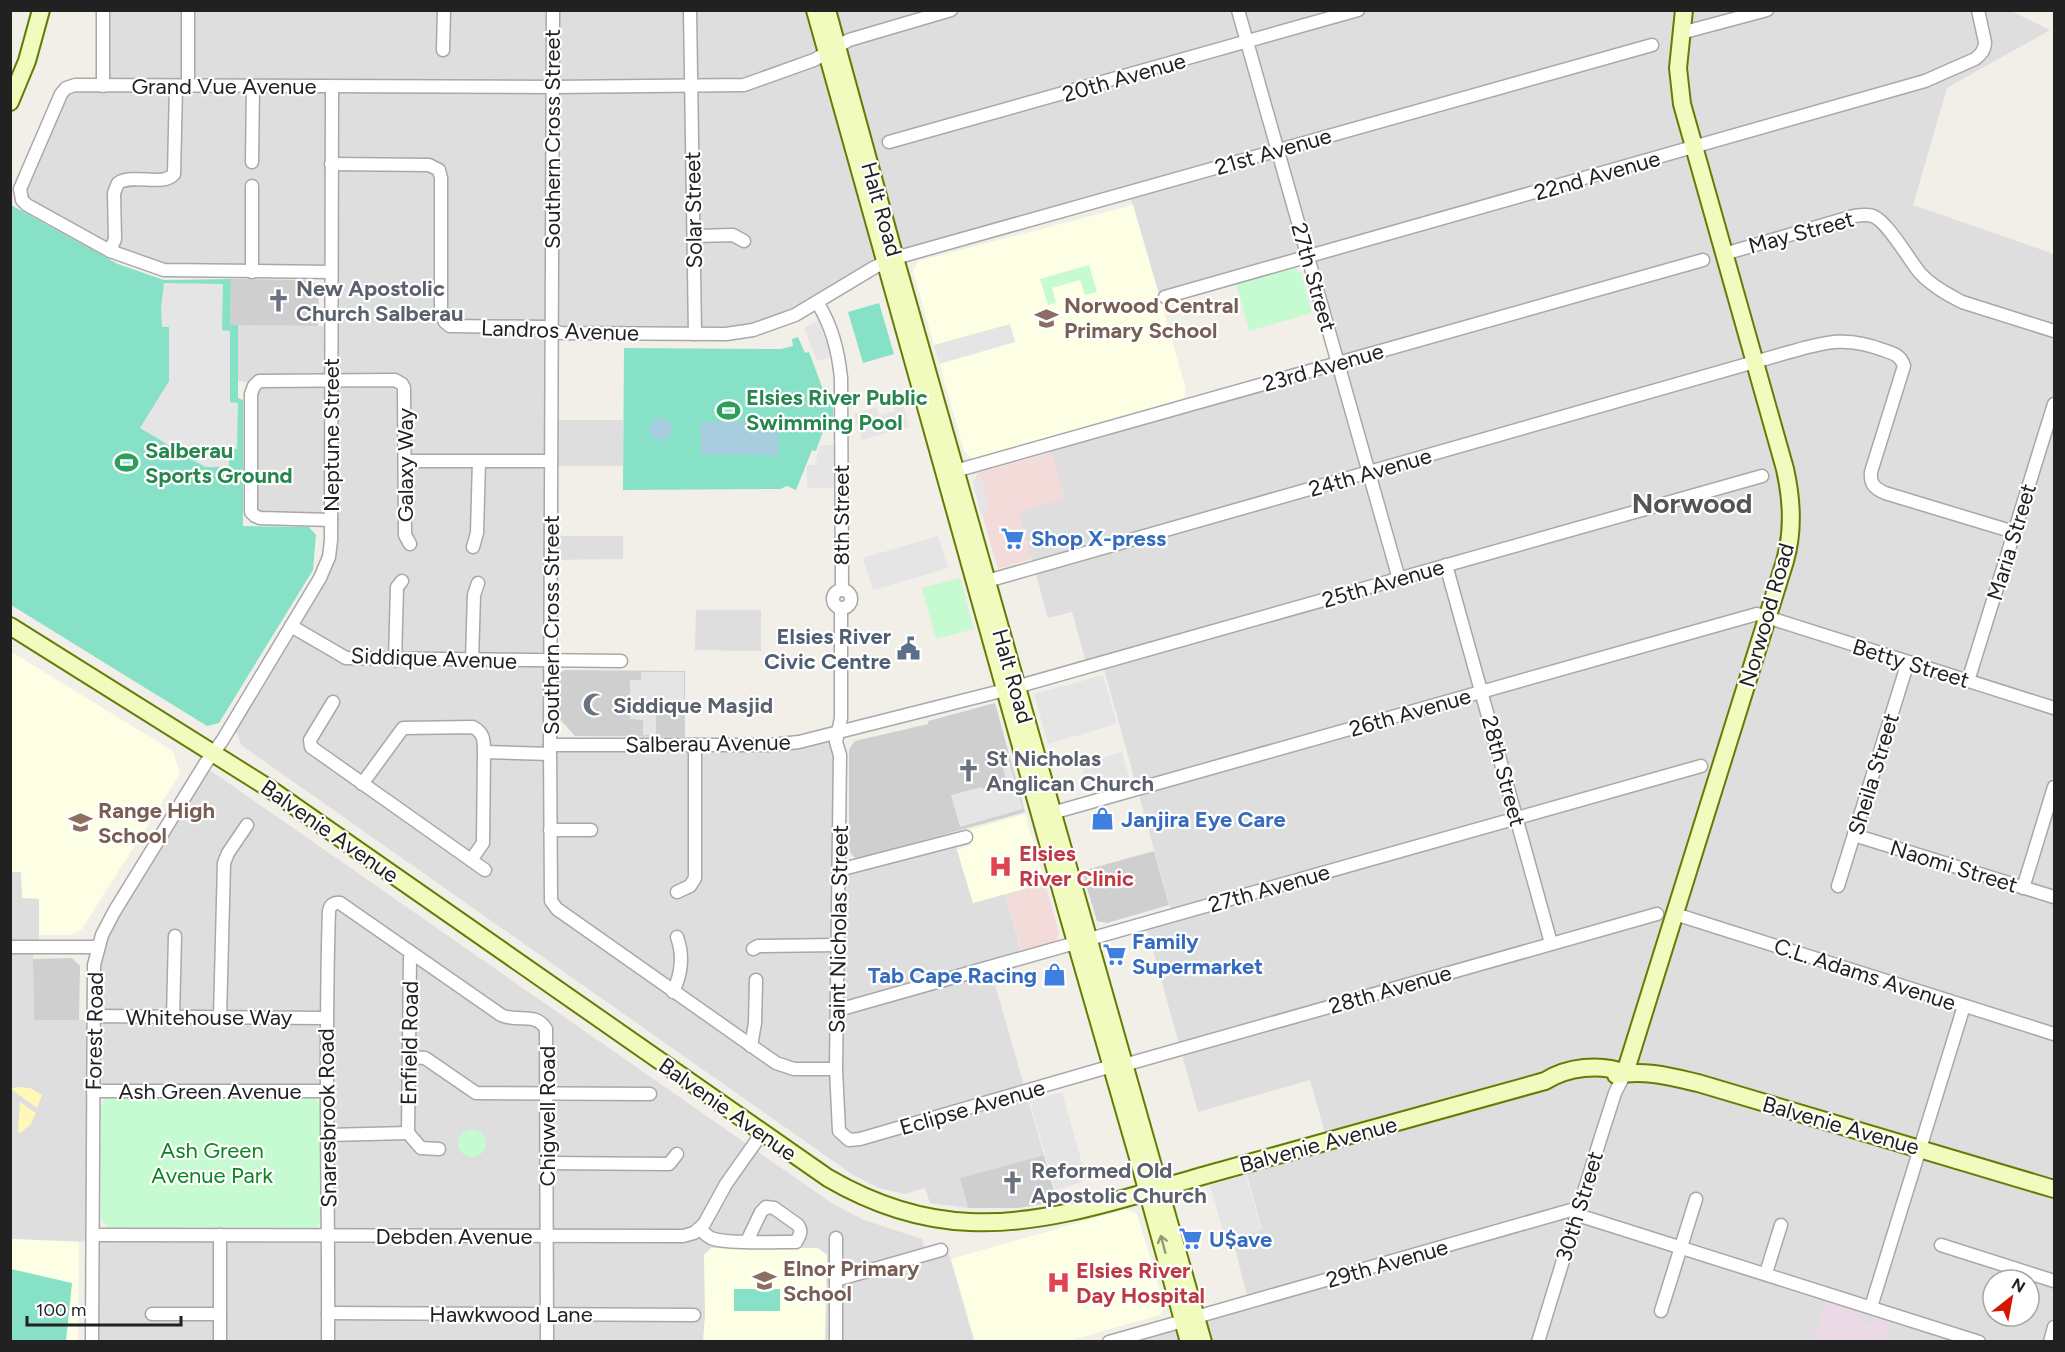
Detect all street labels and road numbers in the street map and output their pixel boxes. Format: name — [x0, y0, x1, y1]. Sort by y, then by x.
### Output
street label: Southern Cross Street — [539, 29, 566, 249]
street label: 20th Avenue — [1059, 47, 1189, 108]
street label: Grand Vue Avenue — [131, 73, 317, 100]
street label: 21st Avenue — [1212, 122, 1334, 181]
street label: 22nd Avenue — [1531, 145, 1663, 206]
street label: Solar Street — [679, 151, 708, 269]
street label: Halt Road — [855, 159, 908, 259]
street label: May Street — [1745, 205, 1857, 260]
street label: 27th Street — [1285, 220, 1342, 335]
street label: Landros Avenue — [481, 314, 639, 347]
street label: 23rd Avenue — [1260, 337, 1387, 398]
street label: Neptune Street — [318, 358, 345, 512]
street label: Galaxy Way — [392, 407, 419, 522]
street label: 24th Avenue — [1306, 442, 1435, 503]
street label: 8th Street — [828, 464, 855, 566]
street label: Maria Street — [1981, 481, 2042, 604]
street label: Southern Cross Street — [538, 515, 565, 735]
street label: Norwood Road — [1733, 540, 1800, 690]
street label: 25th Avenue — [1319, 553, 1447, 614]
street label: Halt Road — [986, 626, 1039, 726]
street label: Betty Street — [1849, 633, 1973, 694]
street label: Siddique Avenue — [350, 642, 518, 675]
street label: 26th Avenue — [1346, 682, 1474, 743]
street label: Sheila Street — [1842, 710, 1905, 838]
street label: 28th Street — [1476, 713, 1531, 829]
street label: Salberau Avenue — [625, 729, 791, 758]
street label: Balvenie Avenue — [256, 774, 404, 889]
street label: Saint Nicholas Street — [823, 825, 854, 1033]
street label: Naomi Street — [1887, 834, 2021, 899]
street label: 27th Avenue — [1206, 858, 1333, 919]
street label: C.L. Adams Avenue — [1771, 932, 1959, 1017]
street label: 28th Avenue — [1326, 959, 1455, 1020]
street label: Forest Road — [80, 971, 109, 1091]
street label: Enfield Road — [395, 981, 424, 1105]
street label: Whitehouse Way — [126, 1004, 293, 1031]
street label: Snaresbrook Road — [312, 1028, 343, 1208]
street label: Chigwell Road — [534, 1046, 561, 1186]
street label: Balvenie Avenue — [654, 1052, 802, 1167]
street label: Eclipse Avenue — [896, 1074, 1048, 1141]
street label: Ash Green Avenue — [118, 1078, 302, 1105]
street label: Balvenie Avenue — [1759, 1090, 1922, 1161]
street label: Balvenie Avenue — [1236, 1110, 1400, 1178]
street label: 30th Street — [1550, 1148, 1609, 1264]
street label: Debden Avenue — [375, 1223, 533, 1250]
street label: 29th Avenue — [1323, 1233, 1451, 1294]
street label: Hawkwood Lane — [429, 1301, 593, 1328]

